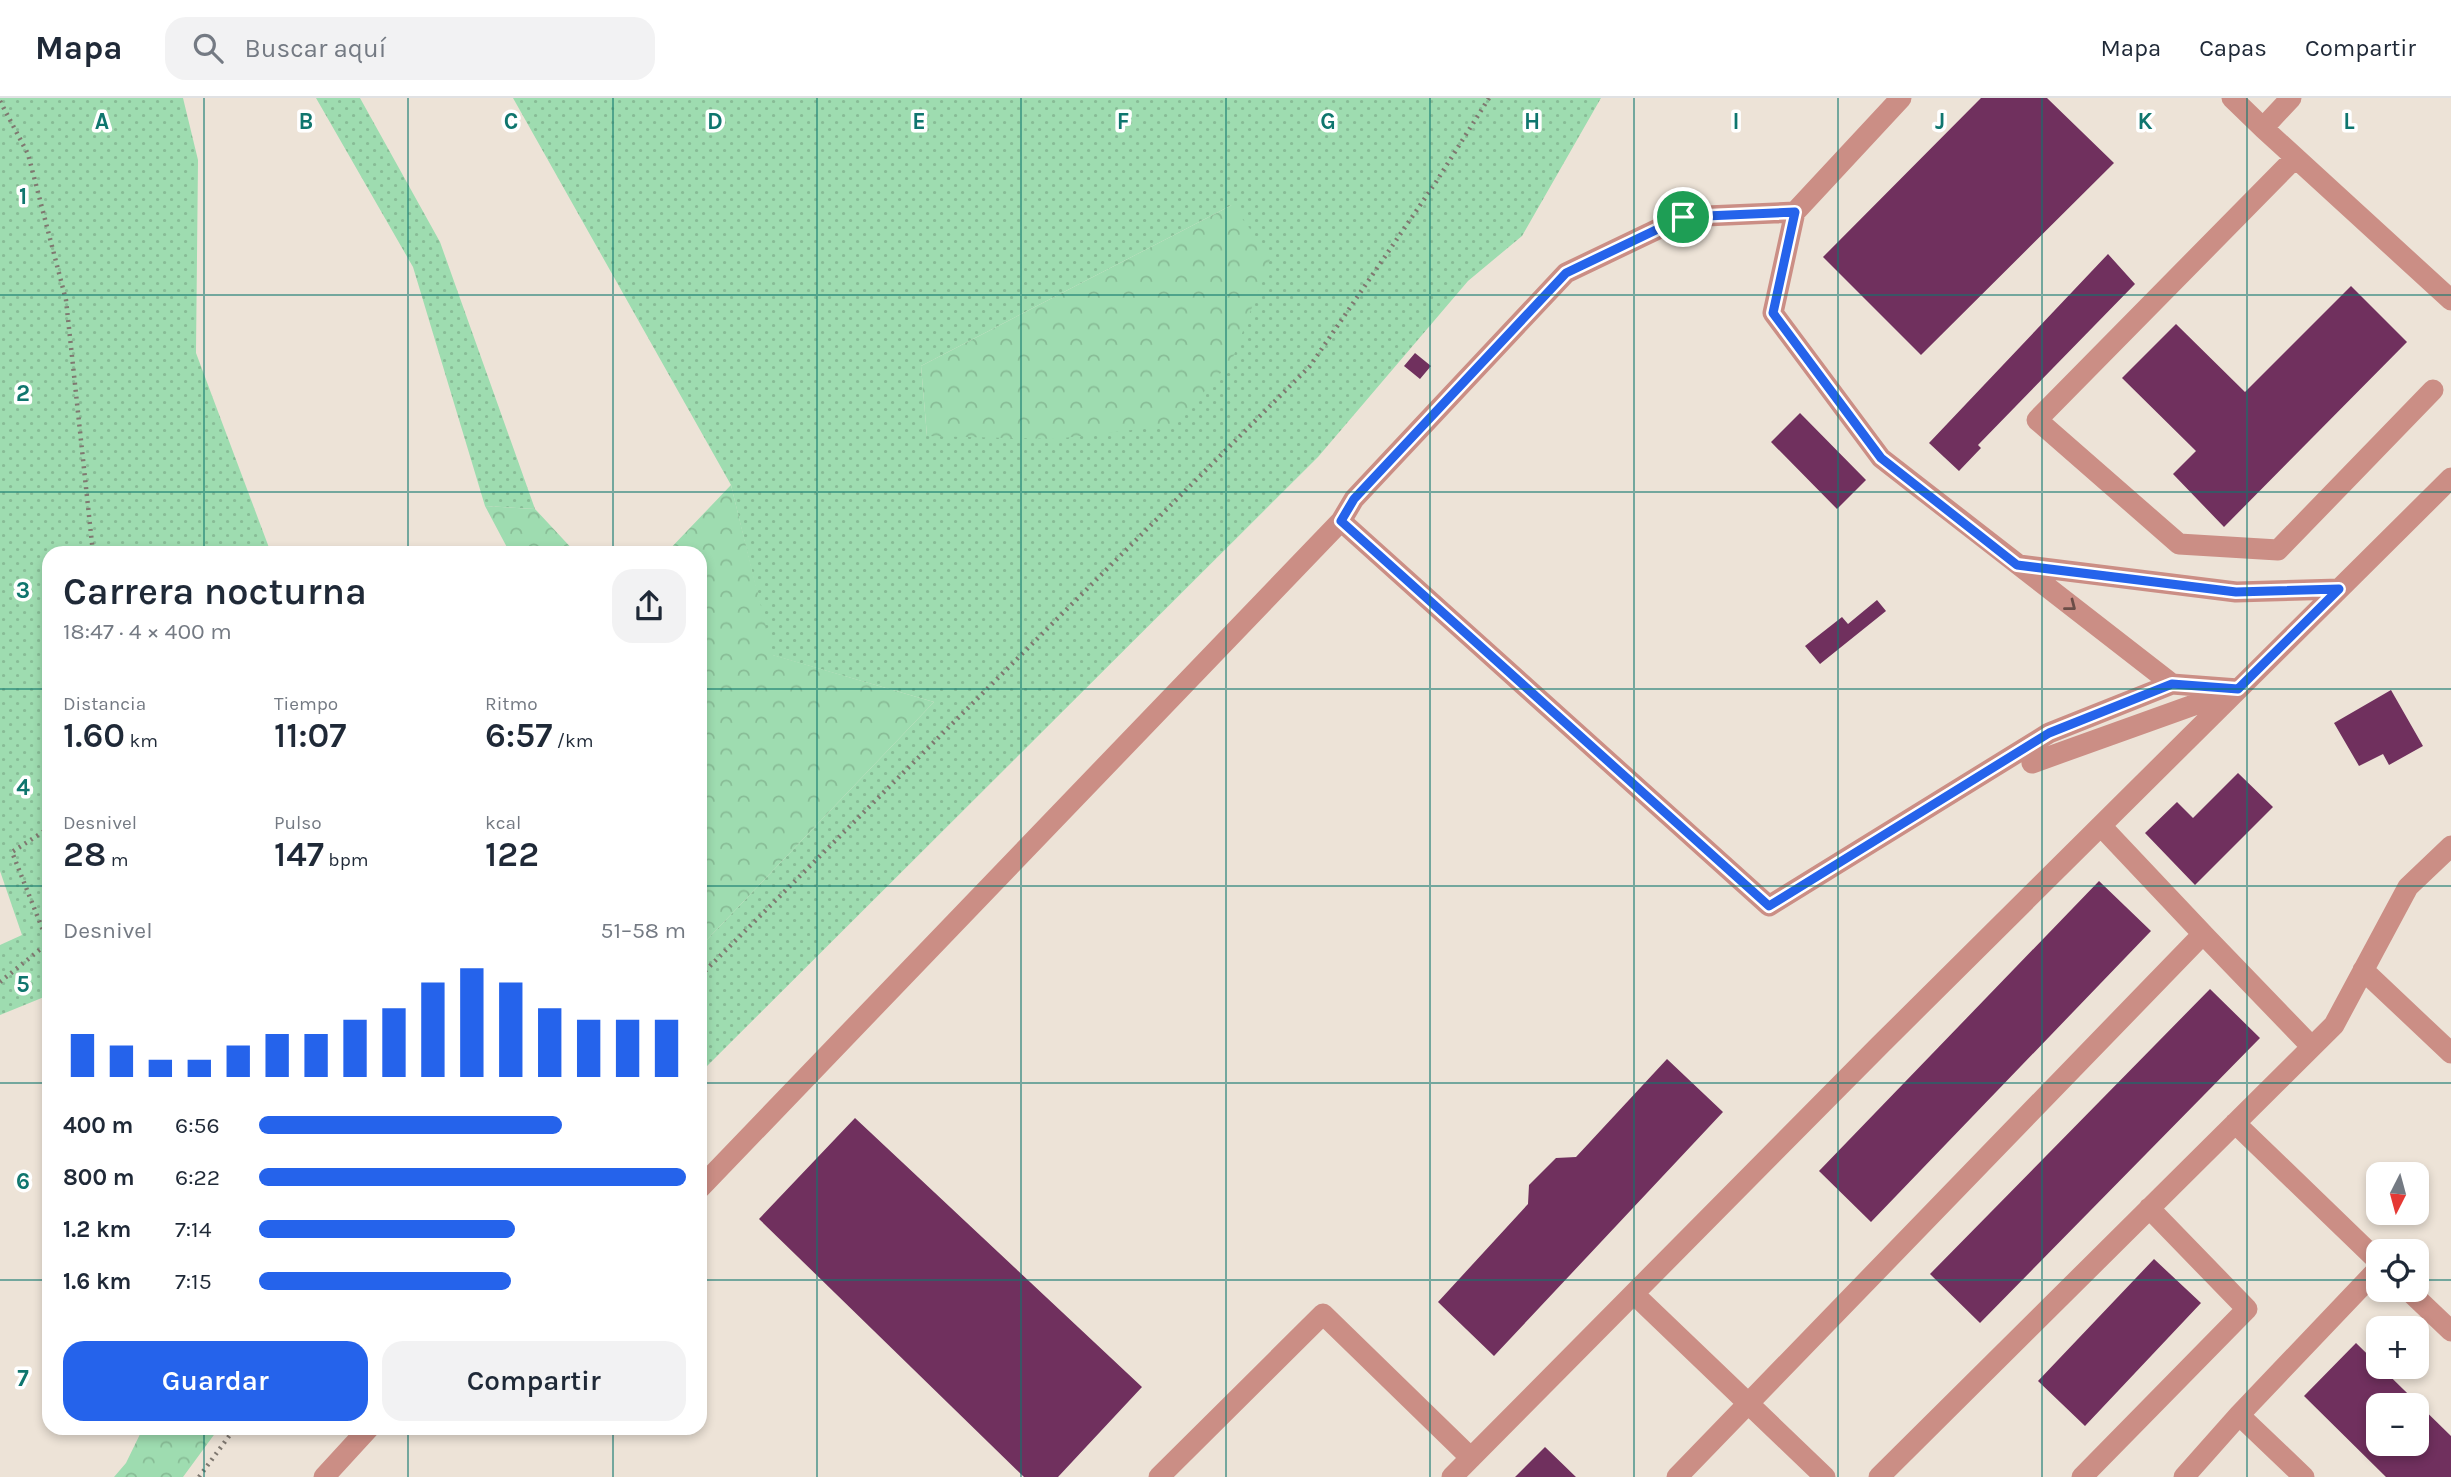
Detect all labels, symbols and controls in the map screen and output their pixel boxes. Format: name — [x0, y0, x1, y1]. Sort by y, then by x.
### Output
search box — [165, 17, 655, 80]
text: Mapa — [35, 29, 123, 67]
icon: search — [189, 29, 227, 67]
text: Buscar aquí — [245, 33, 386, 64]
text: Mapa — [2100, 34, 2161, 62]
text: Capas — [2199, 34, 2267, 62]
text: Compartir — [2305, 34, 2416, 62]
text: A — [95, 108, 109, 135]
text: B — [299, 108, 313, 135]
text: C — [504, 108, 518, 135]
text: D — [707, 108, 723, 135]
text: E — [912, 108, 926, 135]
text: F — [1117, 108, 1129, 135]
text: G — [1320, 108, 1336, 135]
text: H — [1524, 108, 1540, 135]
text: I — [1732, 108, 1740, 135]
text: J — [1935, 108, 1945, 135]
text: K — [2137, 108, 2153, 135]
text: L — [2343, 108, 2355, 135]
text: 1 — [19, 183, 27, 210]
pin — [1653, 187, 1713, 247]
icon: arrive — [1664, 198, 1702, 236]
text: 2 — [16, 380, 30, 407]
text: Carrera nocturna — [63, 569, 367, 614]
button: share — [612, 569, 686, 643]
text: 3 — [16, 577, 30, 604]
one-way arrow — [2064, 598, 2076, 611]
text: 18:47 · 4 × 400 m — [63, 618, 232, 645]
text: Distancia — [63, 693, 146, 715]
text: Tiempo — [274, 693, 338, 715]
text: Ritmo — [485, 693, 538, 715]
text: 1.60 — [63, 715, 125, 756]
text: 11:07 — [274, 715, 346, 756]
text: 6:57 — [485, 715, 552, 756]
text: km — [125, 730, 158, 752]
text: /km — [552, 730, 594, 752]
text: 4 — [16, 774, 30, 801]
text: Desnivel — [63, 812, 137, 834]
text: Pulso — [274, 812, 322, 834]
text: kcal — [485, 812, 521, 834]
text: 28 — [63, 834, 106, 875]
text: 147 — [274, 834, 324, 875]
text: 122 — [485, 834, 539, 875]
text: m — [106, 849, 129, 871]
text: bpm — [324, 849, 369, 871]
text: Desnivel — [63, 917, 153, 944]
text: 51–58 m — [600, 917, 686, 944]
text: 5 — [16, 971, 30, 998]
text: 400 m — [63, 1112, 133, 1139]
text: 6:56 — [175, 1112, 220, 1139]
north arrow — [2366, 1162, 2429, 1225]
map controls — [2366, 1162, 2429, 1456]
text: 800 m — [63, 1164, 135, 1191]
text: 6:22 — [175, 1164, 220, 1191]
text: 6 — [16, 1168, 30, 1195]
text: 1.2 km — [63, 1216, 131, 1243]
text: 7:14 — [175, 1216, 212, 1243]
button: locate — [2366, 1239, 2429, 1302]
text: 1.6 km — [63, 1268, 131, 1295]
text: 7:15 — [175, 1268, 212, 1295]
button: + — [2366, 1316, 2429, 1379]
button: Guardar — [63, 1341, 368, 1421]
button: Compartir — [382, 1341, 686, 1421]
text: 7 — [17, 1365, 29, 1392]
button: − — [2366, 1393, 2429, 1456]

